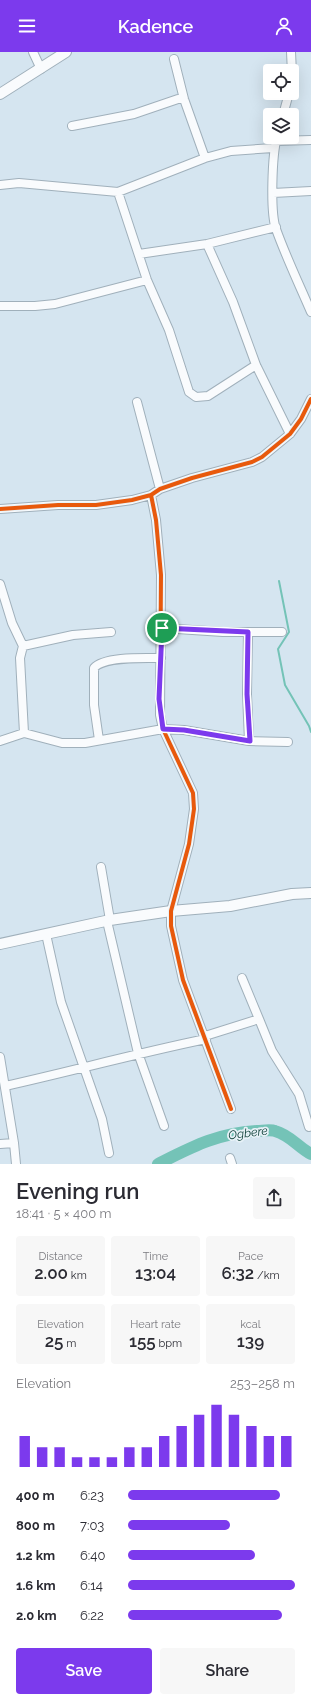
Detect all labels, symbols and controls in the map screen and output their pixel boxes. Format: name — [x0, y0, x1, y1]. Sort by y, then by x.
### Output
icon: menu — [16, 15, 38, 37]
icon: person — [273, 15, 295, 37]
text: Kadence — [118, 16, 193, 37]
map controls — [263, 64, 299, 144]
button: locate — [263, 64, 299, 100]
button: layers — [263, 108, 299, 144]
pin — [145, 611, 179, 645]
icon: arrive — [151, 617, 173, 639]
water label: Ogbere — [227, 1124, 269, 1142]
button: share — [253, 1177, 295, 1219]
text: Evening run — [16, 1178, 139, 1204]
text: 18:41 · 5 × 400 m — [16, 1206, 111, 1221]
text: Distance — [38, 1250, 83, 1263]
text: Time — [143, 1250, 168, 1263]
text: Pace — [238, 1250, 263, 1263]
text: 2.00 — [34, 1263, 68, 1283]
text: 13:04 — [135, 1263, 176, 1283]
text: 6:32 — [221, 1263, 254, 1283]
text: km — [68, 1269, 87, 1282]
text: /km — [254, 1269, 280, 1282]
text: Elevation — [37, 1318, 84, 1331]
text: Heart rate — [130, 1318, 181, 1331]
text: kcal — [240, 1318, 261, 1331]
text: 25 — [45, 1331, 63, 1351]
text: 155 — [129, 1331, 156, 1351]
text: 139 — [237, 1331, 264, 1351]
text: m — [63, 1337, 76, 1350]
text: bpm — [156, 1337, 182, 1350]
text: Elevation — [16, 1376, 71, 1391]
text: 253–258 m — [230, 1376, 295, 1391]
text: 400 m — [16, 1488, 55, 1503]
text: 6:23 — [80, 1488, 104, 1503]
text: 800 m — [16, 1518, 55, 1533]
text: 7:03 — [80, 1518, 104, 1533]
text: 1.2 km — [16, 1548, 55, 1563]
text: 6:40 — [80, 1548, 105, 1563]
text: 1.6 km — [16, 1578, 56, 1593]
text: 6:14 — [80, 1578, 103, 1593]
text: 2.0 km — [16, 1608, 57, 1623]
text: 6:22 — [80, 1608, 104, 1623]
button: Save — [16, 1648, 152, 1694]
button: Share — [160, 1648, 295, 1694]

